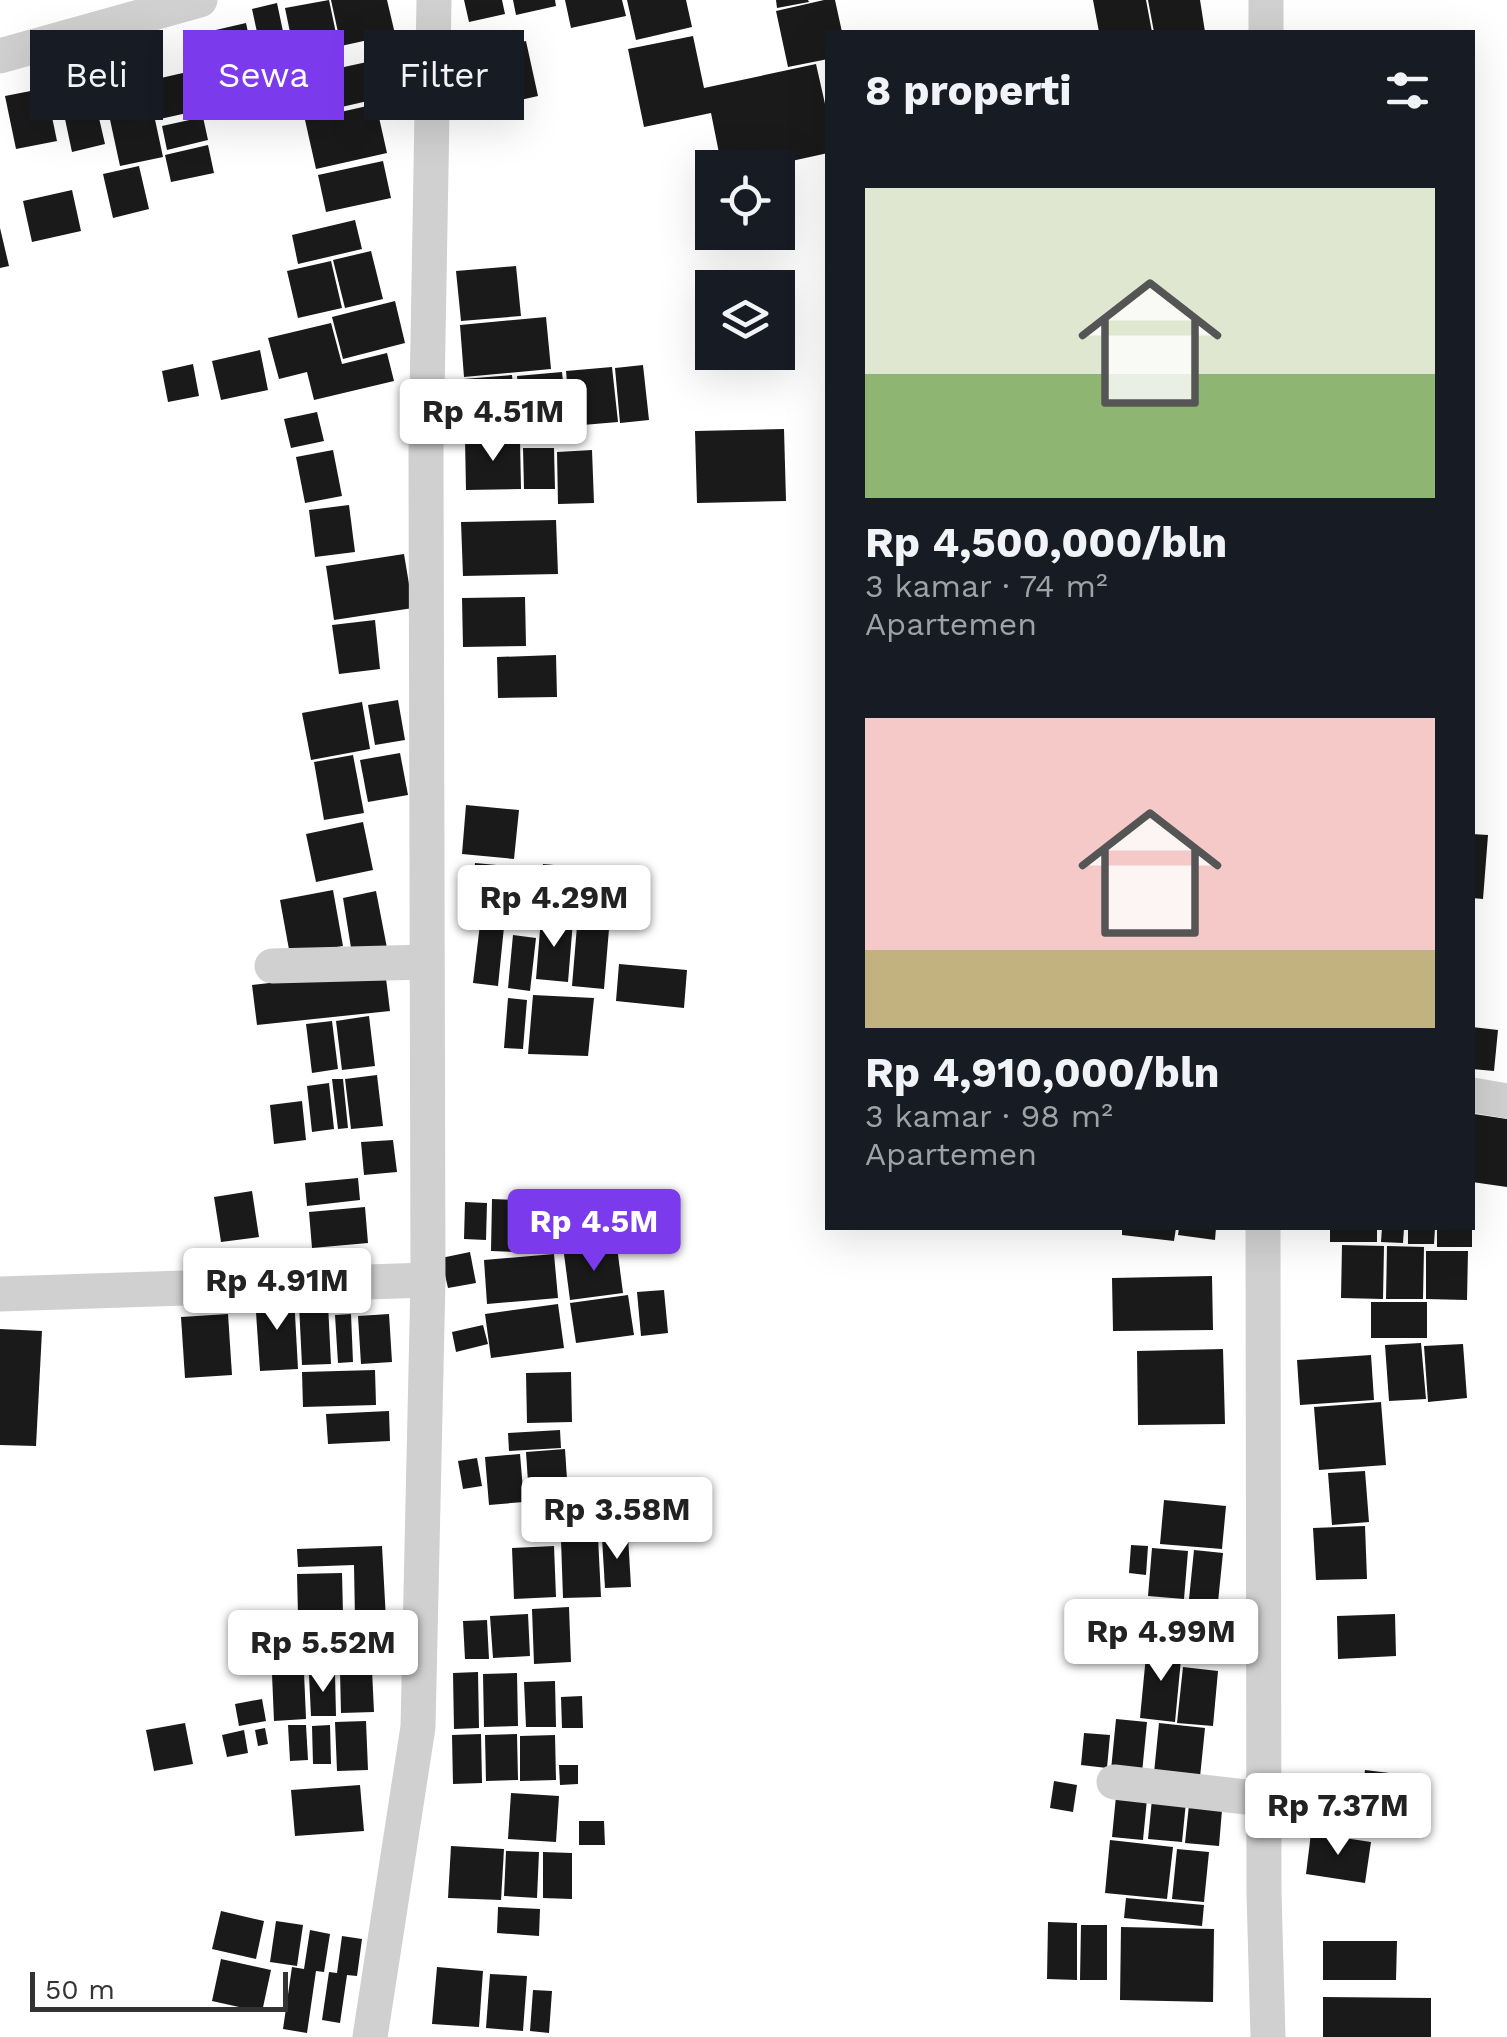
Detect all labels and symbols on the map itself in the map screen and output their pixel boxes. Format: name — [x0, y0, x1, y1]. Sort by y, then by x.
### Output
pin: Rp 4.51M — [390, 379, 596, 464]
pin: Rp 4.29M — [451, 865, 657, 950]
pin: Rp 4.5M — [502, 1189, 686, 1274]
pin: Rp 4.91M — [174, 1248, 380, 1333]
pin: Rp 3.58M — [514, 1477, 720, 1562]
pin: Rp 4.99M — [1058, 1599, 1264, 1684]
pin: Rp 5.52M — [220, 1610, 426, 1695]
pin: Rp 7.37M — [1235, 1773, 1441, 1858]
scale bar — [30, 1967, 288, 2012]

